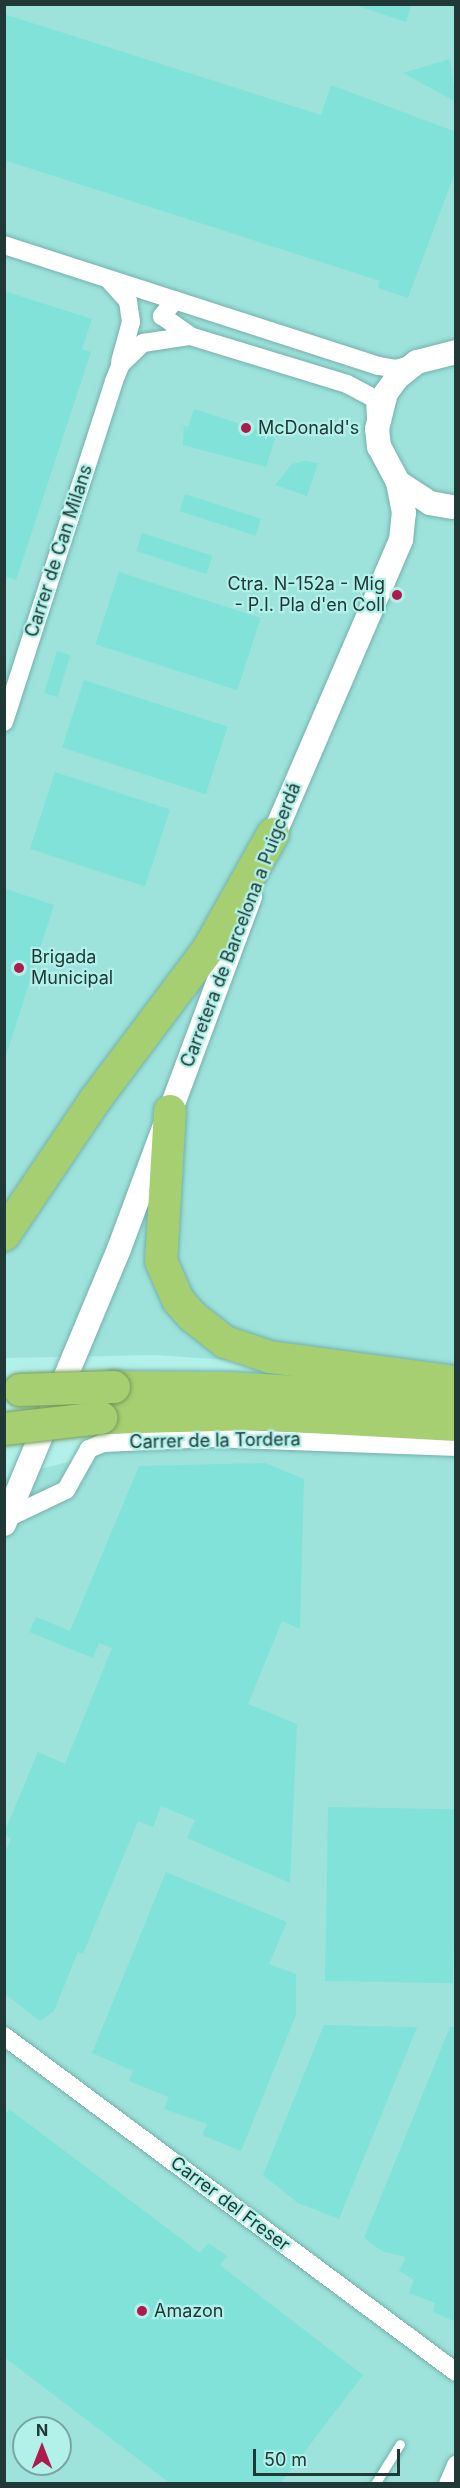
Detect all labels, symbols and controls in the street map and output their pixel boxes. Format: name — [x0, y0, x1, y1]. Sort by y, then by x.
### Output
place label: McDonald's — [258, 417, 359, 439]
marker: McDonald's — [239, 421, 253, 435]
street label: Carrer de Can Milans — [21, 462, 97, 640]
place label: Ctra. N-152a - Mig - P.I. Pla d'en Coll — [228, 574, 385, 616]
marker: Ctra. N-152a - Mig - P.I. Pla d'en Coll — [390, 588, 404, 602]
street label: Carretera de Barcelona a Puigcerdá — [177, 780, 305, 1070]
place label: Brigada Municipal — [31, 947, 113, 990]
marker: Brigada Municipal — [12, 961, 26, 975]
street label: Carrer de la Tordera — [129, 1429, 301, 1453]
street label: Carrer del Freser — [166, 2152, 294, 2256]
place label: Amazon — [154, 2300, 223, 2322]
marker: Amazon — [135, 2304, 149, 2318]
north arrow — [12, 2416, 72, 2476]
text: N — [36, 2420, 48, 2440]
scale bar — [256, 2437, 403, 2475]
text: 50 m — [264, 2449, 307, 2470]

